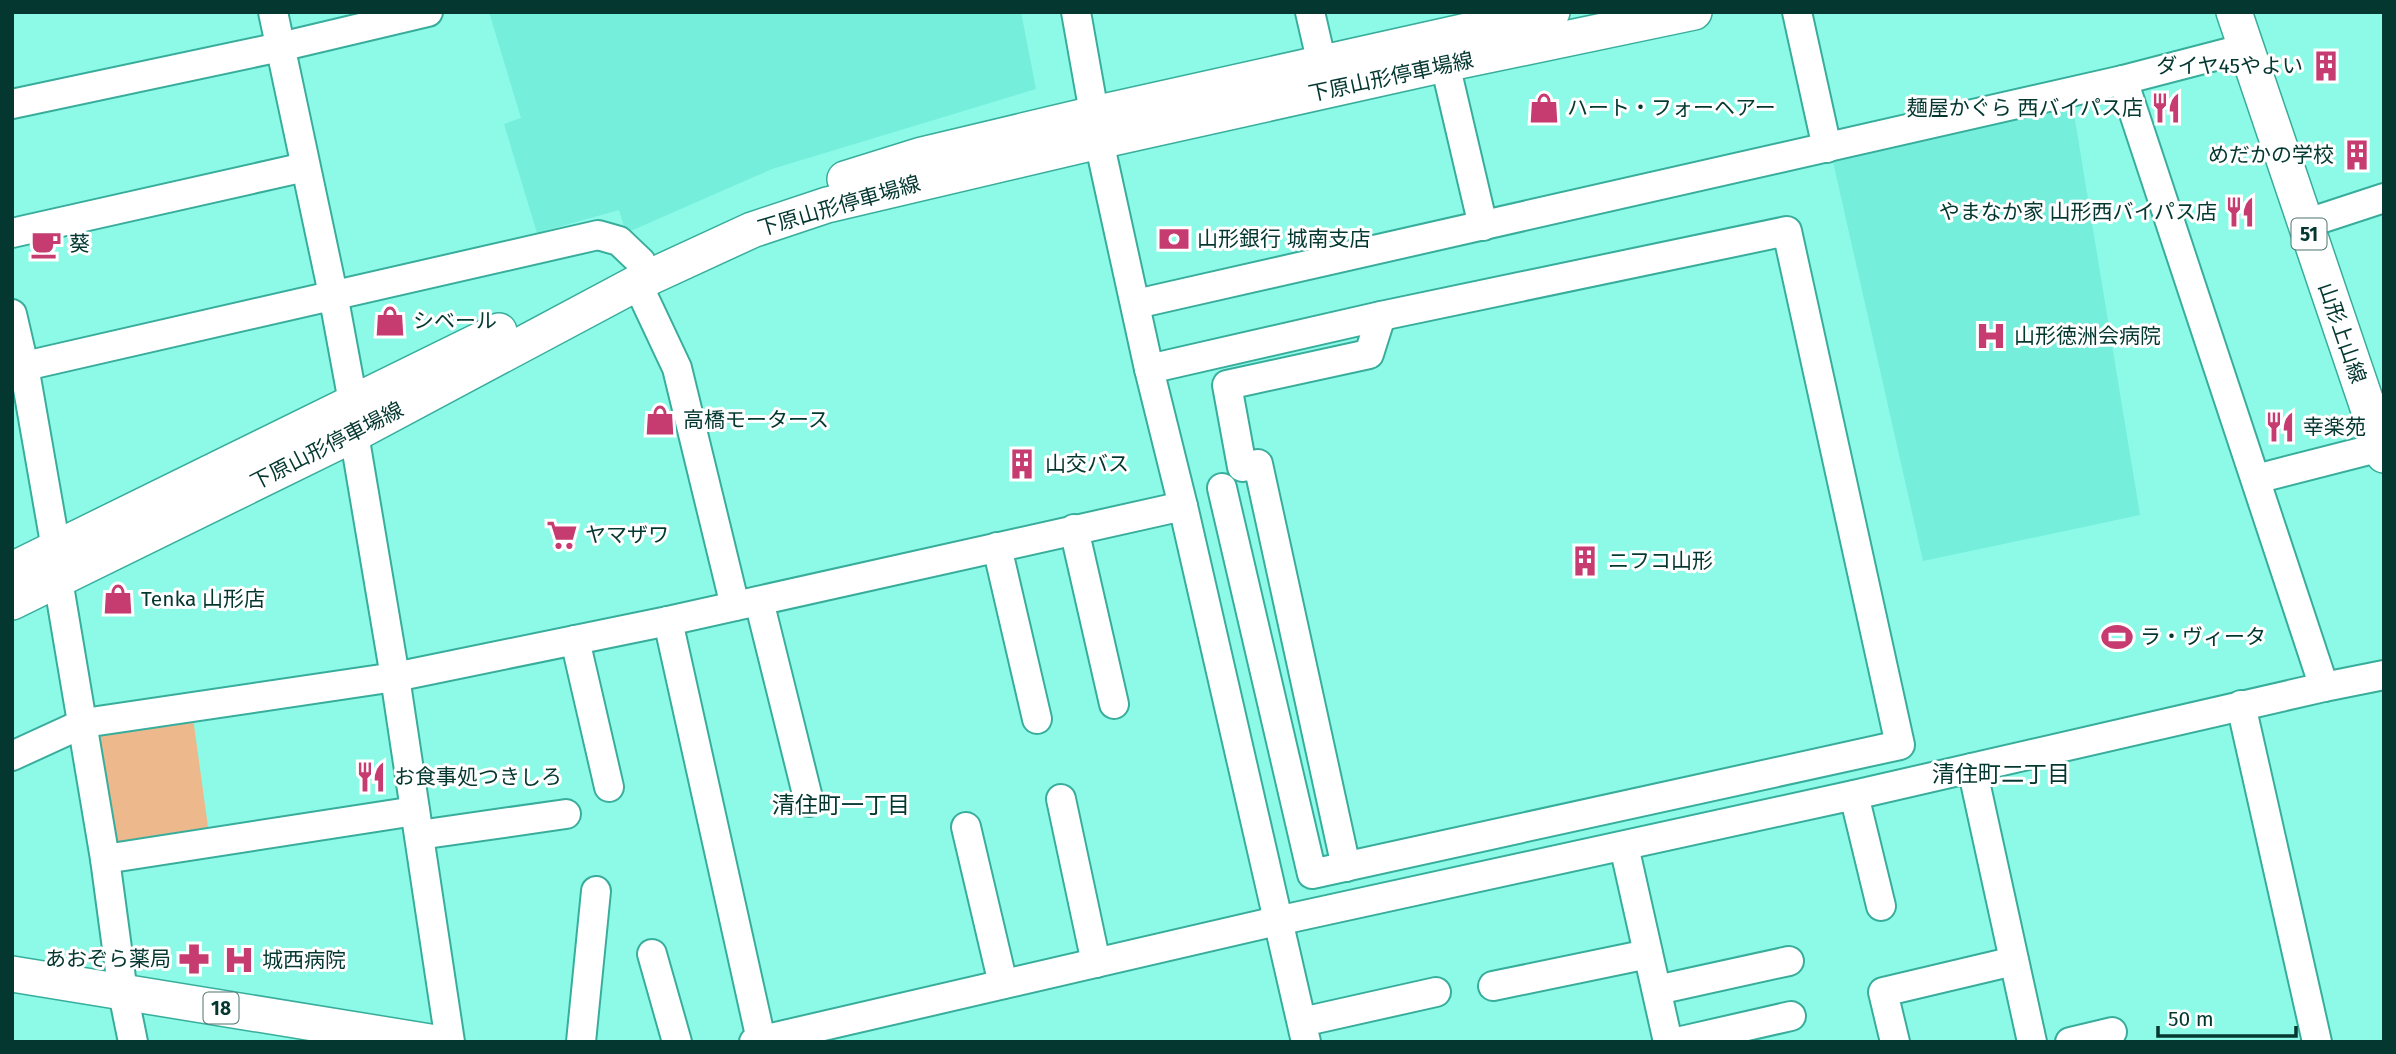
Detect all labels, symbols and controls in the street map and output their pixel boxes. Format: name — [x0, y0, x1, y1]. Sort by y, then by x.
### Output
street label: 下原山形停車場線 — [1306, 47, 1476, 107]
building icon: ダイヤ45やよい — [2309, 49, 2343, 83]
place label: ダイヤ45やよい — [2156, 53, 2303, 79]
shop icon: ハート・フォーヘアー — [1527, 91, 1561, 125]
restaurant icon: 麺屋かぐら 西バイパス店 — [2149, 91, 2183, 125]
place label: ハート・フォーヘアー — [1567, 95, 1776, 121]
place label: 麺屋かぐら 西バイパス店 — [1907, 95, 2143, 121]
building icon: めだかの学校 — [2340, 138, 2374, 172]
place label: めだかの学校 — [2208, 142, 2334, 168]
street label: 下原山形停車場線 — [755, 170, 923, 242]
restaurant icon: やまなか家 山形西バイパス店 — [2223, 195, 2257, 229]
place label: やまなか家 山形西バイパス店 — [1939, 199, 2217, 225]
road number: 51 — [2292, 218, 2326, 250]
bank icon: 山形銀行 城南支店 — [1157, 222, 1191, 256]
place label: 山形銀行 城南支店 — [1197, 226, 1371, 252]
cafe icon: 葵 — [29, 227, 63, 261]
place label: 葵 — [69, 231, 90, 257]
street label: 山形上山線 — [2313, 279, 2371, 387]
shop icon: シベール — [373, 304, 407, 338]
place label: シベール — [413, 308, 497, 334]
hospital icon: 山形徳洲会病院 — [1974, 319, 2008, 353]
place label: 山形徳洲会病院 — [2014, 323, 2161, 349]
street label: 下原山形停車場線 — [246, 396, 408, 496]
shop icon: 高橋モータース — [643, 403, 677, 437]
place label: 高橋モータース — [683, 407, 829, 433]
restaurant icon: 幸楽苑 — [2263, 410, 2297, 444]
place label: 幸楽苑 — [2303, 414, 2366, 440]
building icon: 山交バス — [1005, 447, 1039, 481]
place label: 山交バス — [1045, 451, 1129, 477]
supermarket icon: ヤマザワ — [545, 518, 579, 552]
place label: ヤマザワ — [585, 522, 669, 548]
building icon: ニフコ山形 — [1568, 544, 1602, 578]
place label: ニフコ山形 — [1608, 548, 1713, 574]
shop icon: Tenka 山形店 — [101, 582, 135, 616]
place label: Tenka 山形店 — [141, 586, 265, 612]
sports icon: ラ・ヴィータ — [2100, 620, 2134, 654]
place label: ラ・ヴィータ — [2140, 624, 2266, 650]
restaurant icon: お食事処つきしろ — [354, 760, 388, 794]
district label: 清住町二丁目 — [1932, 760, 2070, 788]
place label: お食事処つきしろ — [394, 764, 562, 790]
district label: 清住町一丁目 — [772, 791, 910, 819]
pharmacy icon: あおぞら薬局 — [177, 942, 211, 976]
hospital icon: 城西病院 — [222, 943, 256, 977]
place label: あおぞら薬局 — [45, 946, 171, 972]
place label: 城西病院 — [262, 947, 346, 973]
road number: 18 — [204, 992, 238, 1024]
scale bar — [2158, 995, 2296, 1038]
text: 50 m — [2168, 1006, 2214, 1032]

